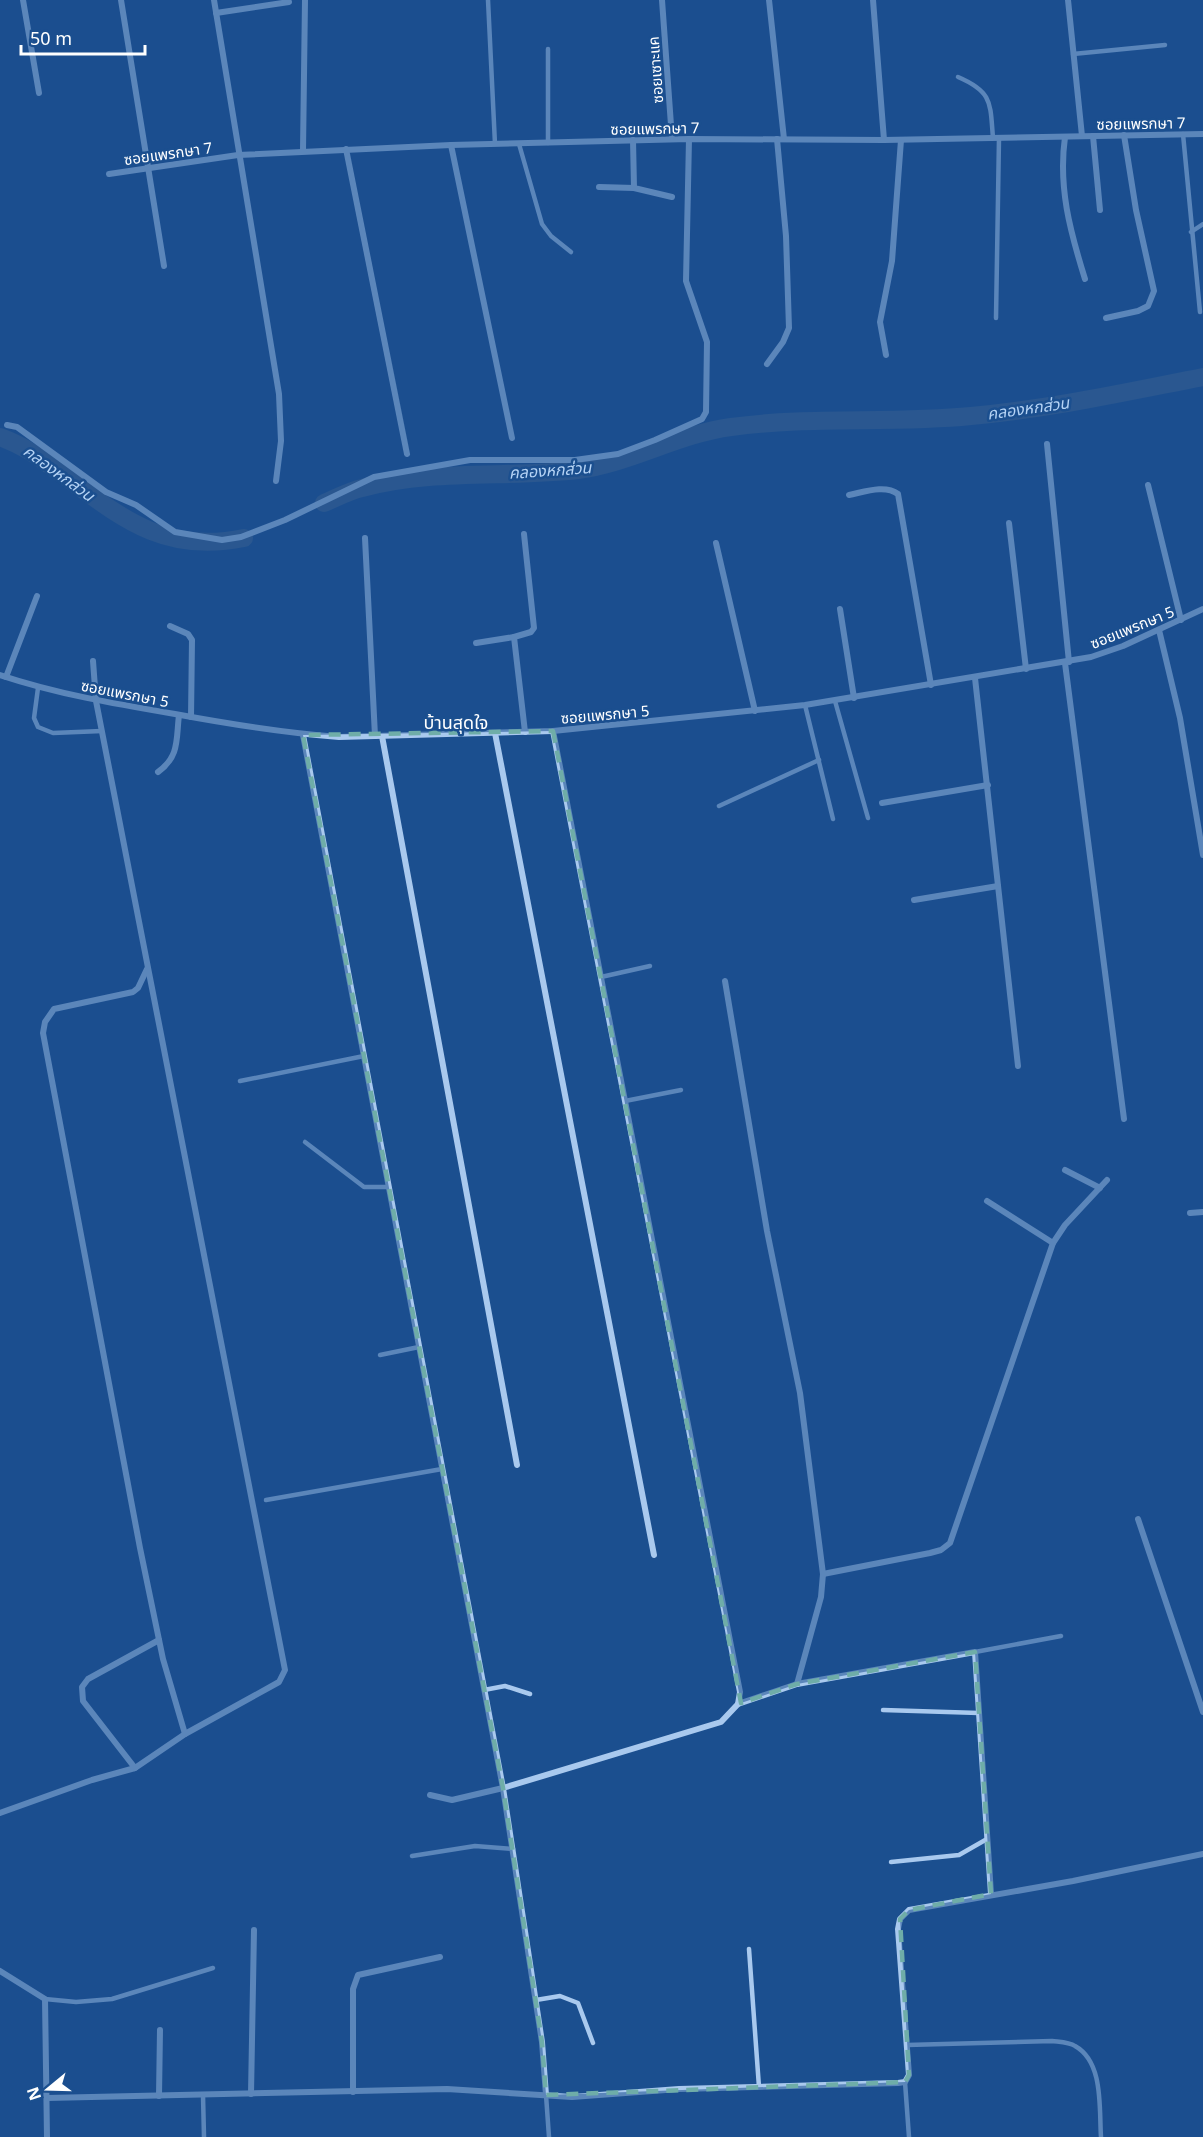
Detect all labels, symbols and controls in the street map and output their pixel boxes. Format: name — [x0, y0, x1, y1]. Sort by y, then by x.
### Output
scale bar — [21, 18, 146, 56]
text: 50 m — [30, 26, 72, 50]
street label: ซอยเซาะแค — [643, 36, 667, 104]
street label: ซอยแพรกษา 7 — [1096, 112, 1186, 134]
street label: ซอยแพรกษา 7 — [610, 117, 700, 139]
street label: ซอยแพรกษา 7 — [123, 137, 213, 169]
water label: คลองหกส่วน — [986, 391, 1072, 425]
water label: คลองหกส่วน — [19, 440, 100, 507]
water label: คลองหกส่วน — [508, 456, 593, 484]
street label: ซอยแพรกษา 5 — [1087, 601, 1177, 653]
street label: ซอยแพรกษา 5 — [79, 675, 171, 711]
street label: ซอยแพรกษา 5 — [560, 700, 650, 728]
district label: บ้านสุดใจ — [424, 710, 488, 734]
north arrow — [18, 2059, 78, 2119]
text: N — [21, 2084, 46, 2104]

